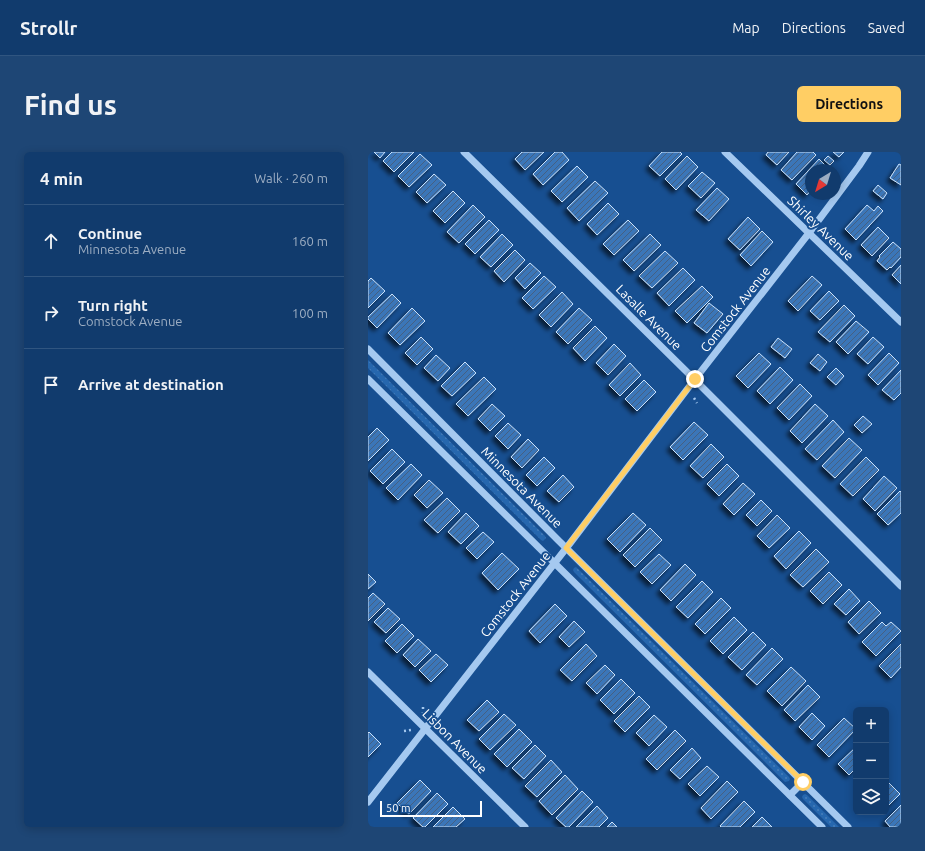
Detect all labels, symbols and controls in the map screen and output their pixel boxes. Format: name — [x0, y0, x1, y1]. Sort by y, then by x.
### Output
text: Strollr — [20, 17, 77, 39]
text: Map — [732, 20, 760, 36]
text: Directions — [782, 20, 846, 36]
text: Saved — [868, 20, 905, 36]
button: Directions — [797, 86, 901, 122]
text: Find us — [24, 89, 117, 120]
north arrow — [805, 164, 841, 200]
text: 4 min — [40, 169, 83, 188]
text: Walk · 260 m — [254, 171, 328, 185]
street label: Shirley Avenue — [785, 193, 857, 263]
text: Continue — [78, 225, 142, 242]
icon: ahead — [40, 230, 62, 252]
text: 160 m — [292, 234, 328, 248]
text: Minnesota Avenue — [78, 242, 186, 256]
street label: Comstock Avenue — [697, 264, 773, 354]
street label: Lasalle Avenue — [614, 282, 684, 352]
text: Turn right — [78, 297, 148, 314]
icon: right — [40, 302, 62, 324]
text: 100 m — [292, 306, 328, 320]
text: Comstock Avenue — [78, 314, 183, 328]
route end — [686, 370, 704, 388]
icon: arrive — [40, 374, 62, 396]
text: Arrive at destination — [78, 376, 224, 393]
street label: Minnesota Avenue — [479, 444, 565, 530]
street label: Comstock Avenue — [477, 549, 553, 639]
street label: Lisbon Avenue — [420, 706, 490, 776]
map controls — [853, 707, 889, 815]
button: + — [853, 707, 889, 743]
button: − — [853, 743, 889, 779]
route start — [794, 773, 812, 791]
button: layers — [853, 779, 889, 815]
scale bar — [380, 799, 482, 818]
text: 50 m — [386, 802, 410, 814]

